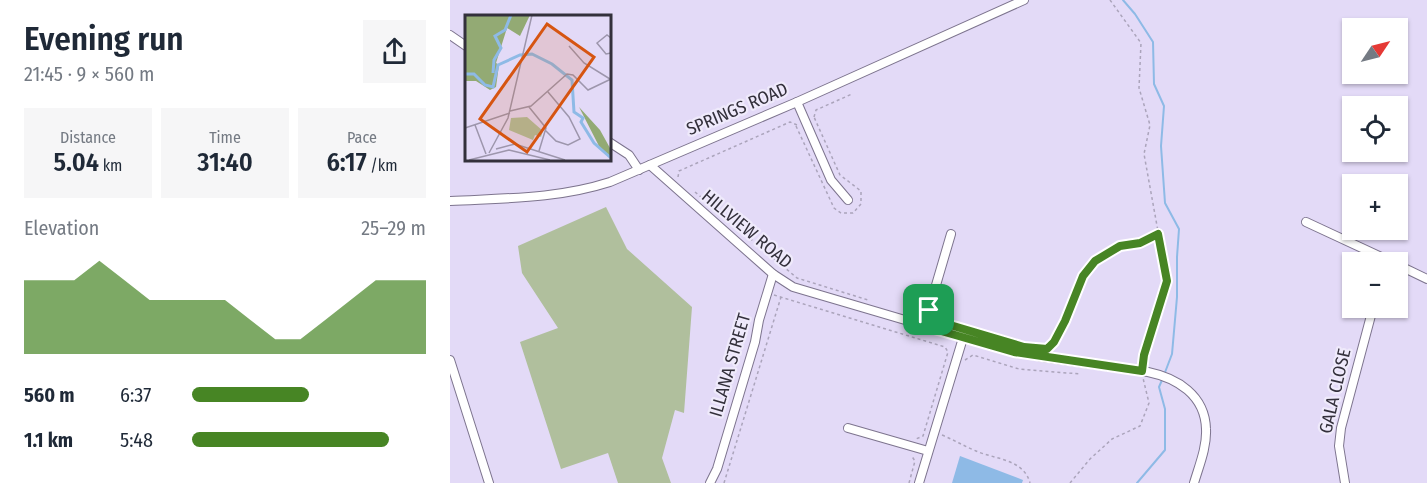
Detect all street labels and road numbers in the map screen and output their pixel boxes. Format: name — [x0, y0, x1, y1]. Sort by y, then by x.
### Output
street label: SPRINGS ROAD — [683, 78, 791, 140]
street label: HILLVIEW ROAD — [697, 185, 797, 273]
street label: ILLANA STREET — [705, 310, 755, 419]
street label: GALA CLOSE — [1315, 346, 1355, 436]

